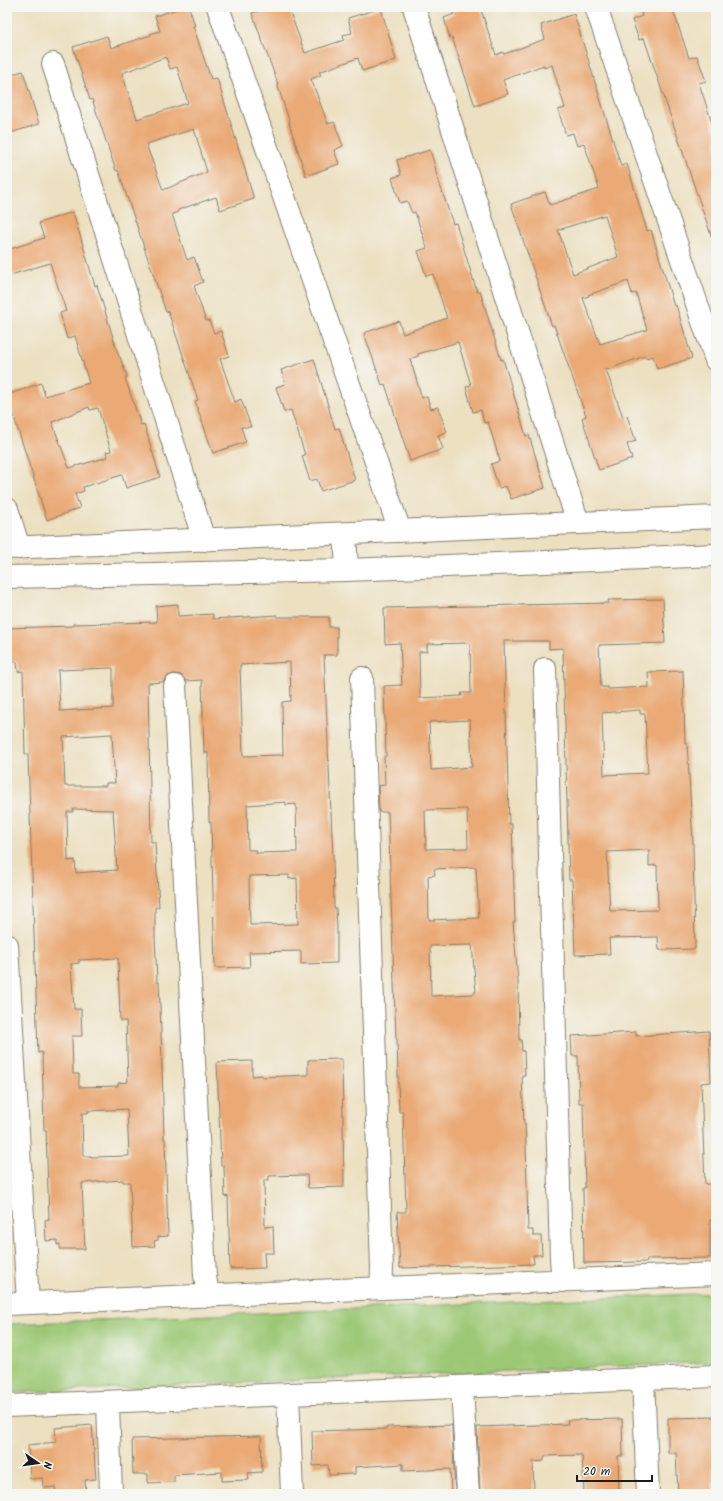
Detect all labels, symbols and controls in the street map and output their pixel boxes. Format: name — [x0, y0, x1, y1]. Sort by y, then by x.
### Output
north arrow — [18, 1443, 58, 1483]
scale bar — [577, 1457, 652, 1483]
text: N — [37, 1460, 56, 1470]
text: 20 m — [583, 1462, 611, 1481]

